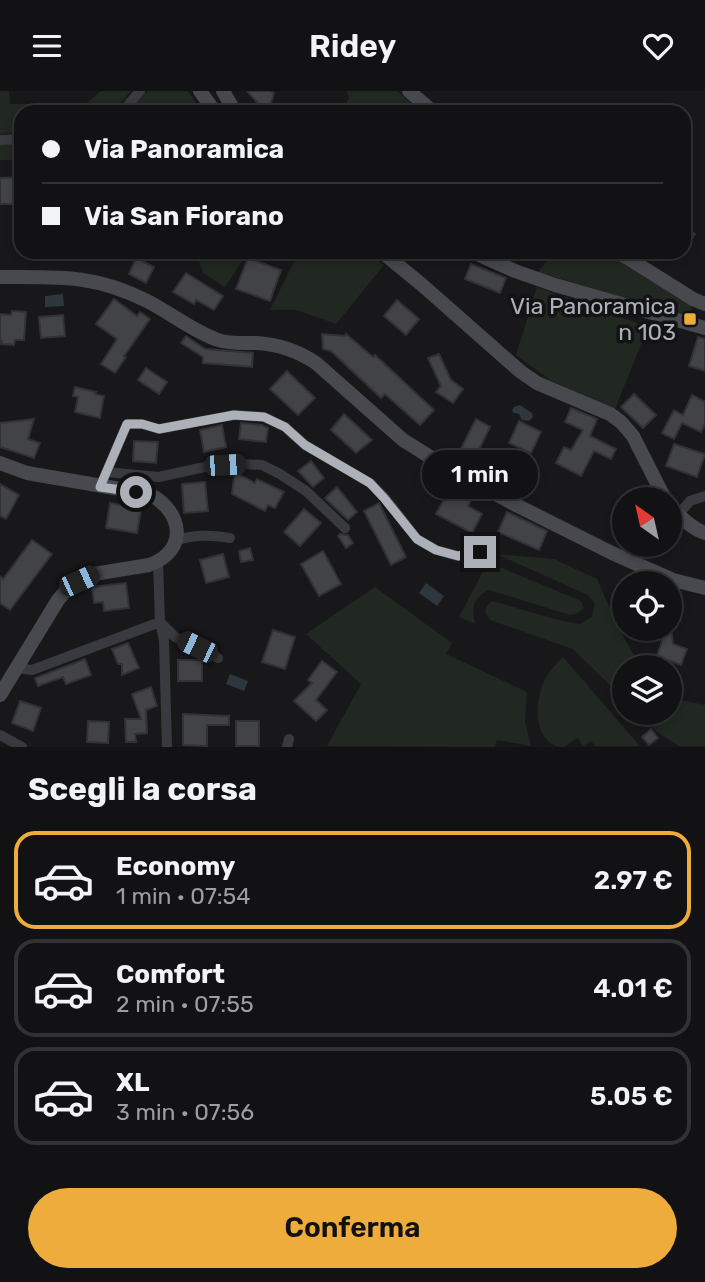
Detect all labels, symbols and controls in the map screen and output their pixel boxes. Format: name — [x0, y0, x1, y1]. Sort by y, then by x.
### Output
icon: menu — [28, 27, 66, 65]
text: Ridey — [309, 27, 396, 65]
icon: heart — [639, 27, 677, 65]
text: Via Panoramica — [84, 134, 284, 165]
text: Via San Fiorano — [84, 201, 284, 232]
place label: Via Panoramica n 103 — [510, 292, 676, 346]
marker: Via Panoramica n 103 — [682, 311, 698, 327]
callout: 1 min — [422, 451, 538, 499]
car — [204, 453, 247, 477]
text: 1 min — [451, 460, 509, 488]
route start — [120, 476, 152, 508]
north arrow — [612, 487, 682, 557]
map controls — [612, 487, 682, 725]
route end — [464, 536, 496, 568]
car — [56, 563, 103, 599]
button: locate — [612, 571, 682, 641]
car — [174, 628, 221, 666]
button: layers — [612, 655, 682, 725]
text: Scegli la corsa — [28, 770, 257, 808]
icon: car — [32, 849, 95, 912]
text: Economy — [116, 851, 235, 882]
text: 2.97 € — [594, 865, 673, 896]
text: 1 min · 07:54 — [116, 882, 251, 910]
icon: car — [32, 957, 95, 1020]
text: Comfort — [116, 959, 225, 990]
text: 4.01 € — [593, 973, 673, 1004]
text: 2 min · 07:55 — [116, 990, 254, 1018]
icon: car — [32, 1065, 95, 1128]
text: XL — [116, 1067, 149, 1098]
text: 5.05 € — [590, 1081, 673, 1112]
text: 3 min · 07:56 — [116, 1098, 254, 1126]
button: Conferma — [28, 1188, 677, 1268]

